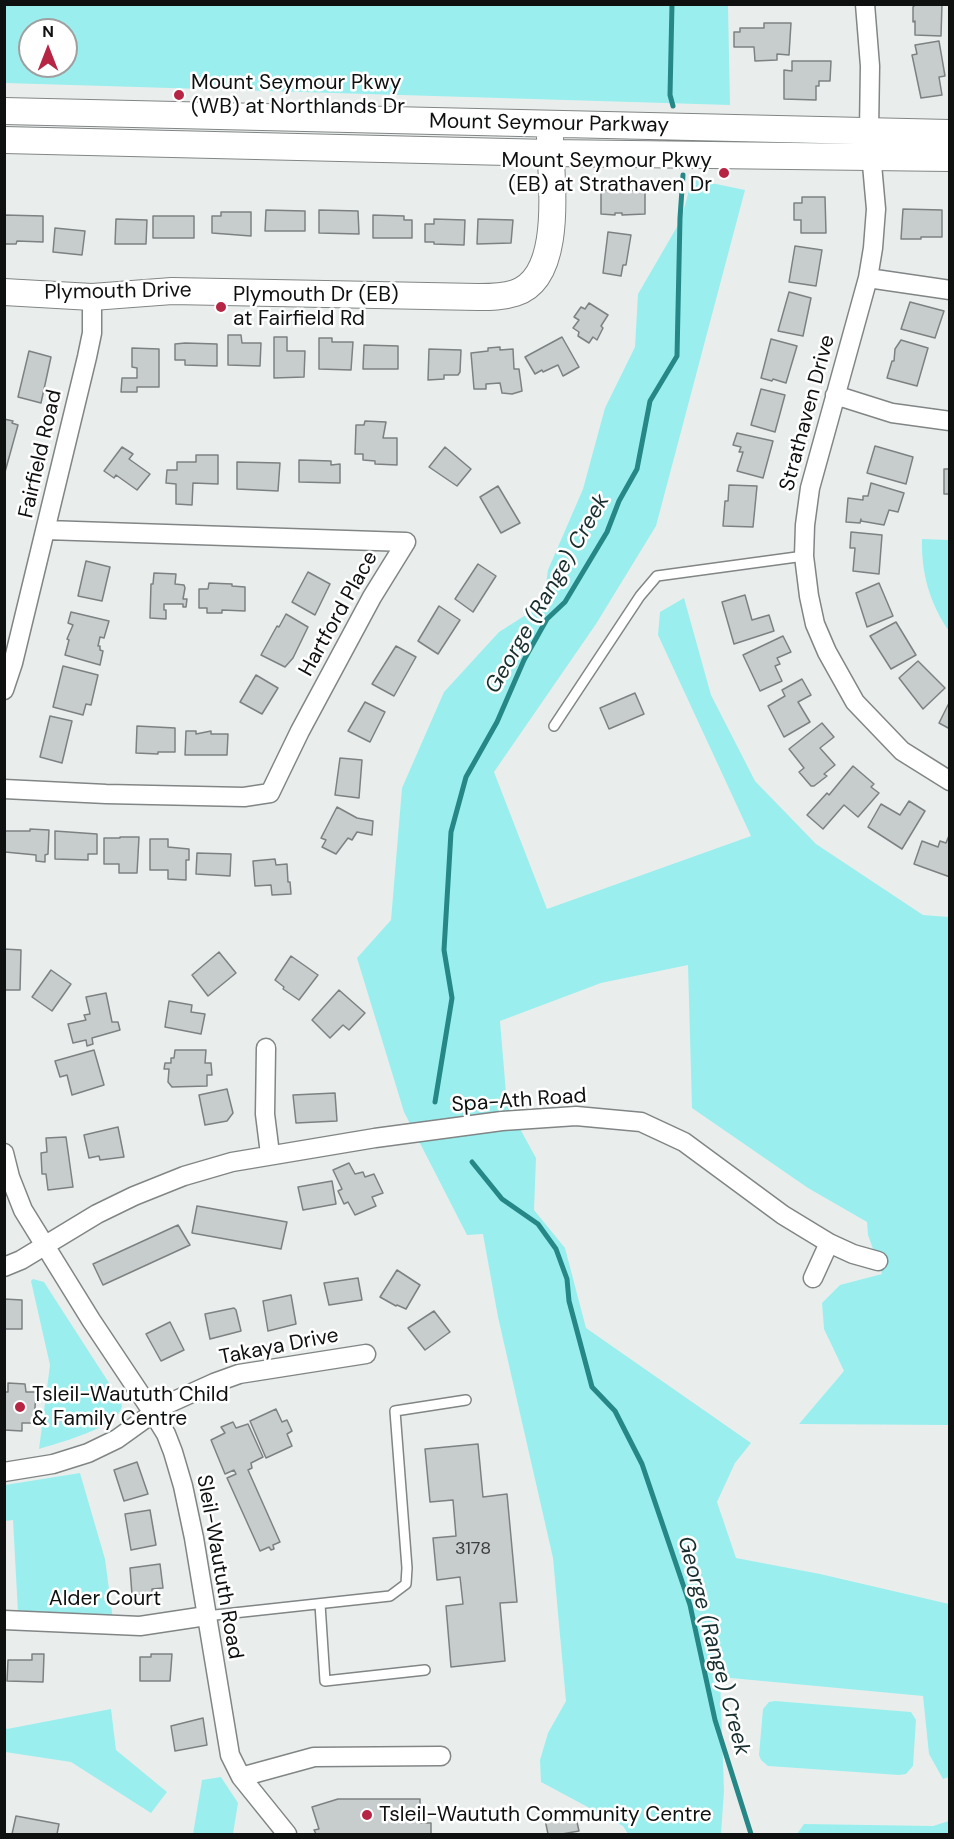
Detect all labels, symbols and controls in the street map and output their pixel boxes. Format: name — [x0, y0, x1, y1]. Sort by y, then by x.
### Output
north arrow — [18, 18, 78, 78]
text: N — [42, 21, 54, 42]
place label: Mount Seymour Pkwy (WB) at Northlands Dr — [191, 70, 405, 120]
marker: Mount Seymour Pkwy (WB) at Northlands Dr — [172, 88, 186, 102]
street label: Mount Seymour Parkway — [429, 109, 669, 139]
place label: Mount Seymour Pkwy (EB) at Strathaven Dr — [502, 148, 712, 198]
marker: Mount Seymour Pkwy (EB) at Strathaven Dr — [717, 166, 731, 180]
street label: Plymouth Drive — [44, 278, 192, 306]
place label: Plymouth Dr (EB) at Fairfield Rd — [233, 282, 399, 332]
marker: Plymouth Dr (EB) at Fairfield Rd — [214, 300, 228, 314]
street label: Strathaven Drive — [775, 332, 841, 494]
street label: Fairfield Road — [14, 387, 68, 521]
water label: George (Range) Creek — [480, 490, 616, 698]
street label: Hartford Place — [294, 547, 384, 681]
street label: Spa-Ath Road — [451, 1084, 587, 1118]
street label: Takaya Drive — [217, 1323, 341, 1371]
place label: Tsleil-Waututh Child & Family Centre — [32, 1382, 229, 1432]
marker: Tsleil-Waututh Child & Family Centre — [13, 1400, 27, 1414]
street label: Sleil-Waututh Road — [190, 1473, 248, 1661]
water label: George (Range) Creek — [671, 1534, 755, 1758]
house number: 3178 — [455, 1538, 491, 1560]
street label: Alder Court — [49, 1586, 161, 1612]
place label: Tsleil-Waututh Community Centre — [379, 1802, 712, 1828]
marker: Tsleil-Waututh Community Centre — [360, 1808, 374, 1822]

